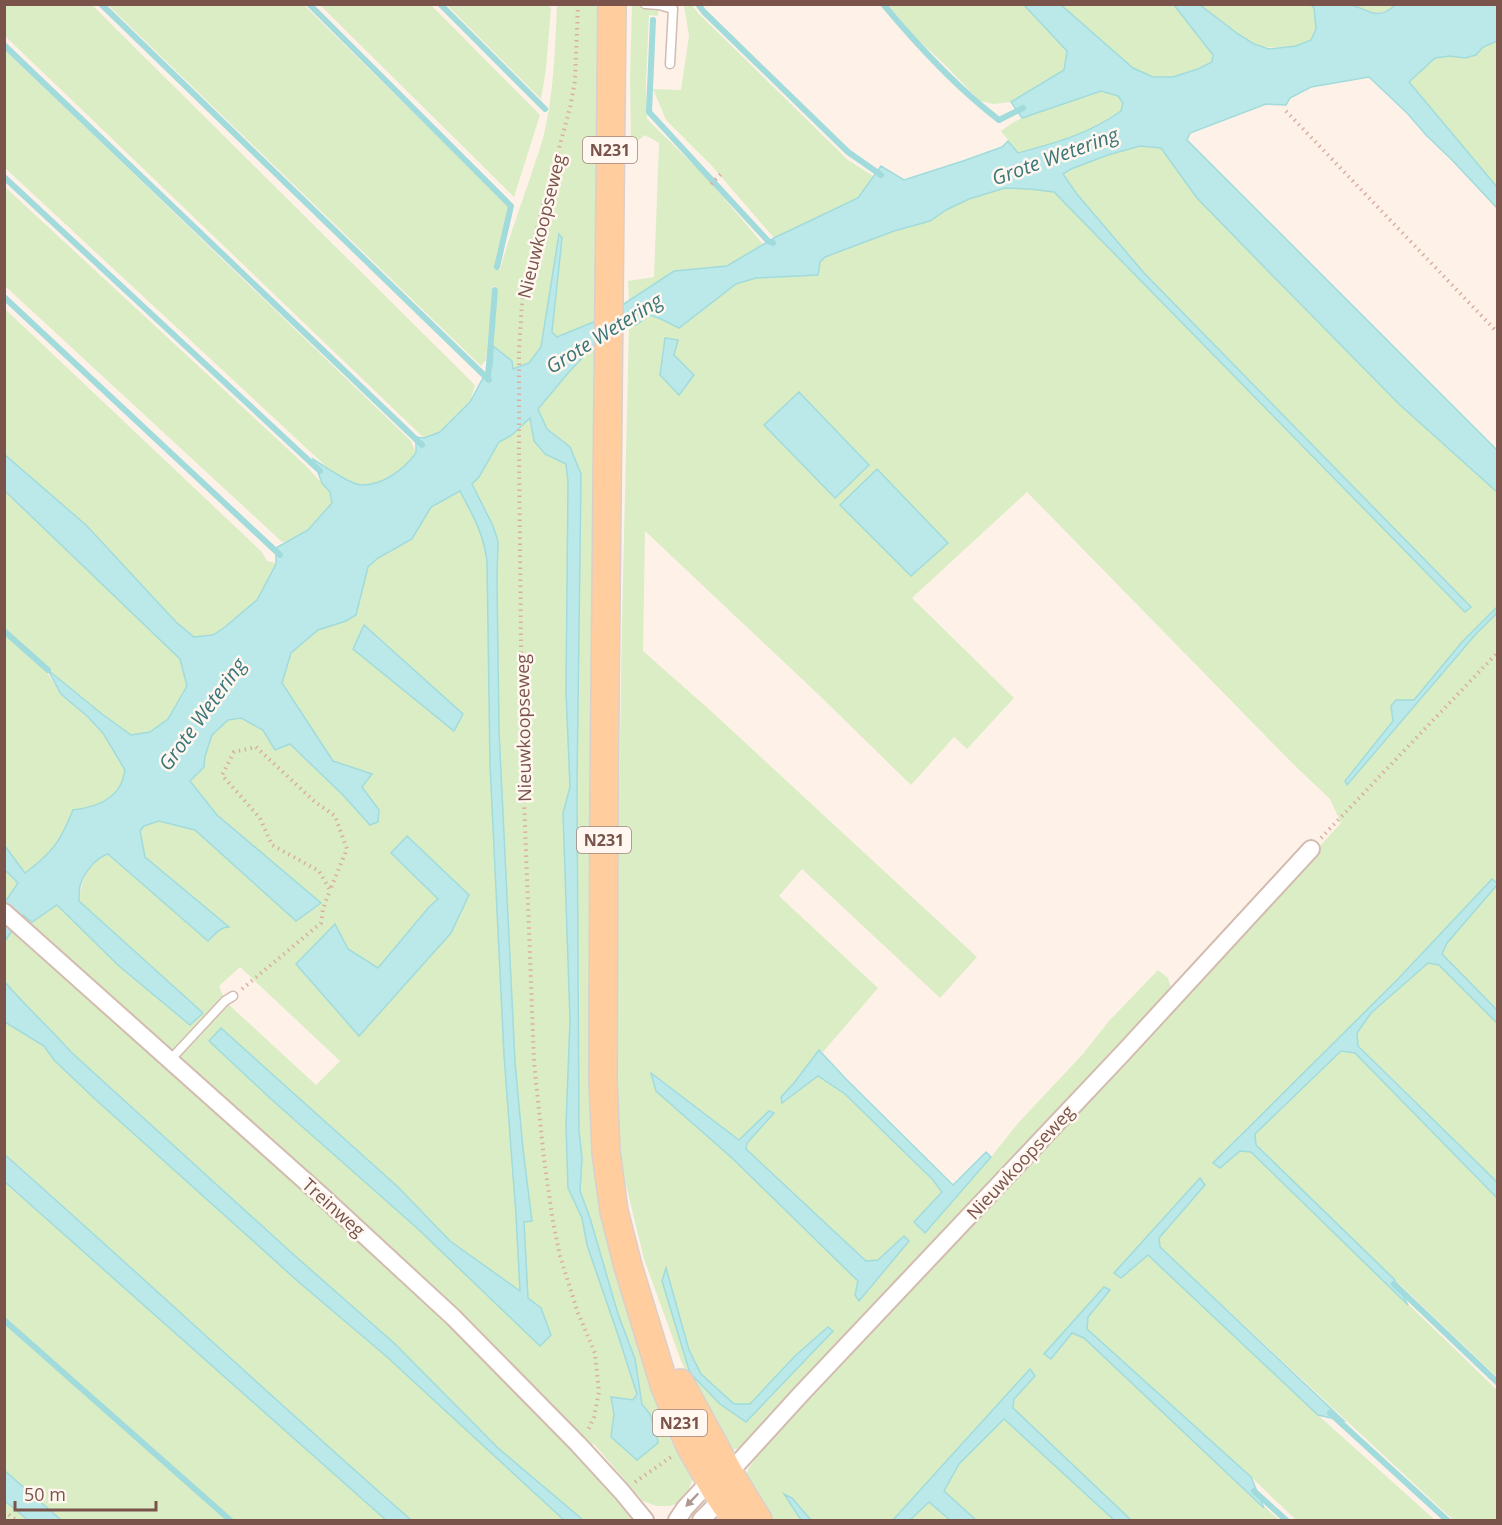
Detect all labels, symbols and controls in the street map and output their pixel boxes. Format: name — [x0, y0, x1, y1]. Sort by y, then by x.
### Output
water label: Grote Wetering — [988, 120, 1123, 191]
road number: N231 — [583, 137, 637, 163]
street label: Nieuwkoopseweg — [511, 151, 571, 301]
water label: Grote Wetering — [540, 286, 668, 380]
water label: Grote Wetering — [152, 652, 252, 776]
street label: Nieuwkoopseweg — [510, 654, 536, 802]
road number: N231 — [577, 827, 631, 853]
street label: Nieuwkoopseweg — [961, 1100, 1079, 1224]
street label: Treinweg — [297, 1172, 371, 1242]
road number: N231 — [653, 1410, 707, 1436]
scale bar — [15, 1474, 156, 1512]
text: 50 m — [24, 1482, 66, 1506]
one-way arrow — [686, 1492, 700, 1506]

